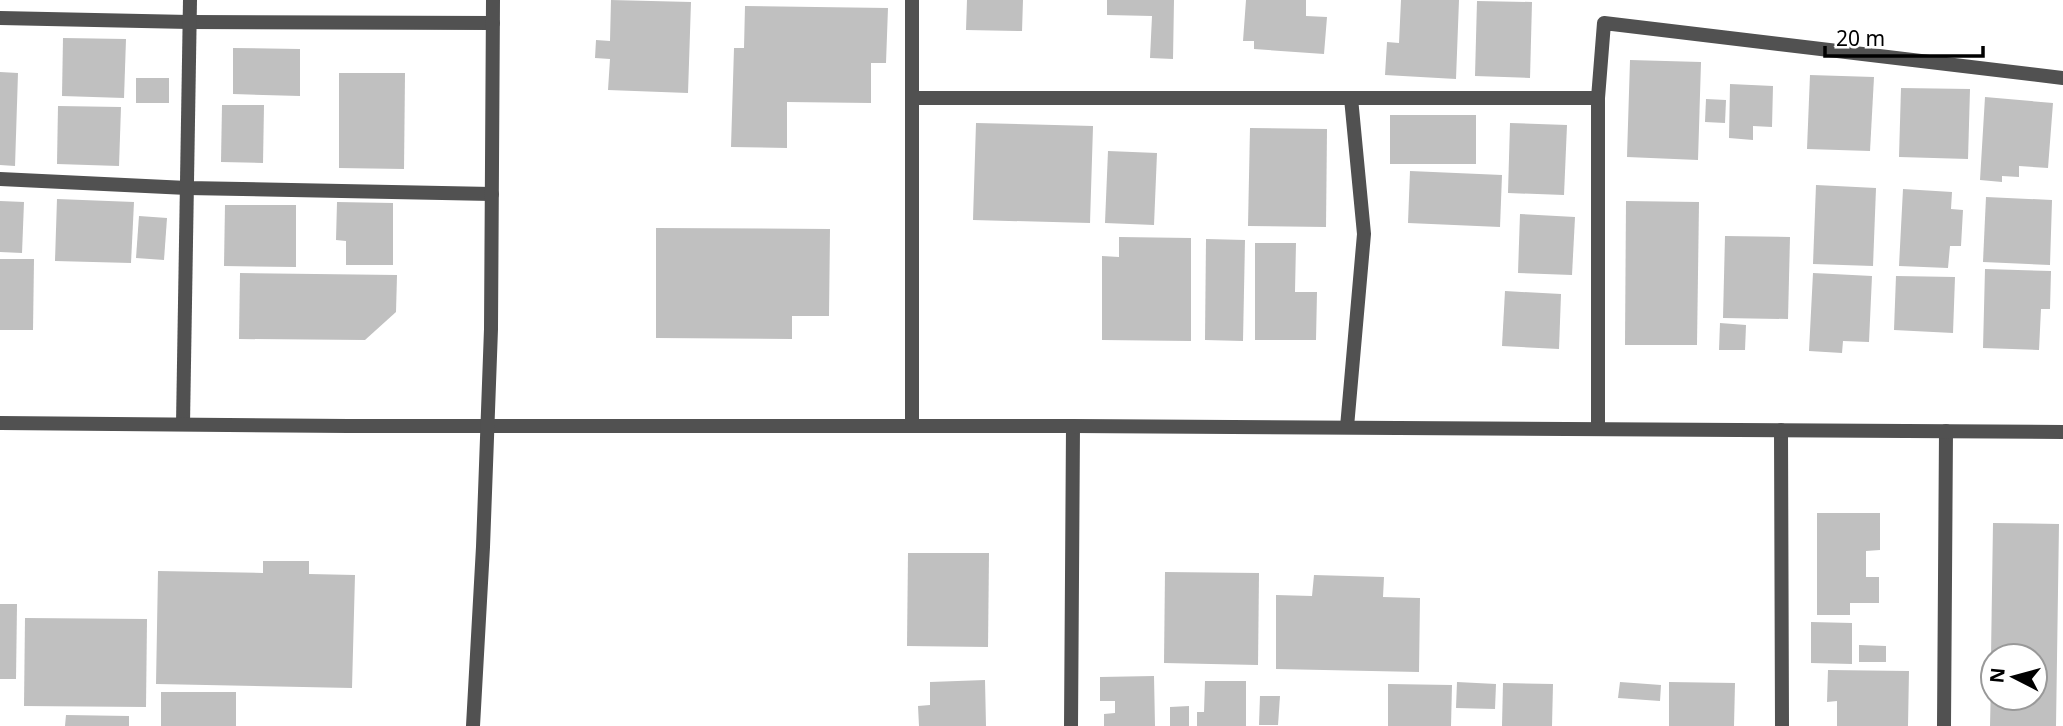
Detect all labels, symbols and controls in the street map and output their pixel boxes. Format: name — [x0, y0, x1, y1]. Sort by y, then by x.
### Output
scale bar — [1825, 14, 1982, 58]
text: 20 m — [1836, 24, 1885, 52]
north arrow — [1979, 642, 2049, 712]
text: N — [1983, 666, 2011, 684]

